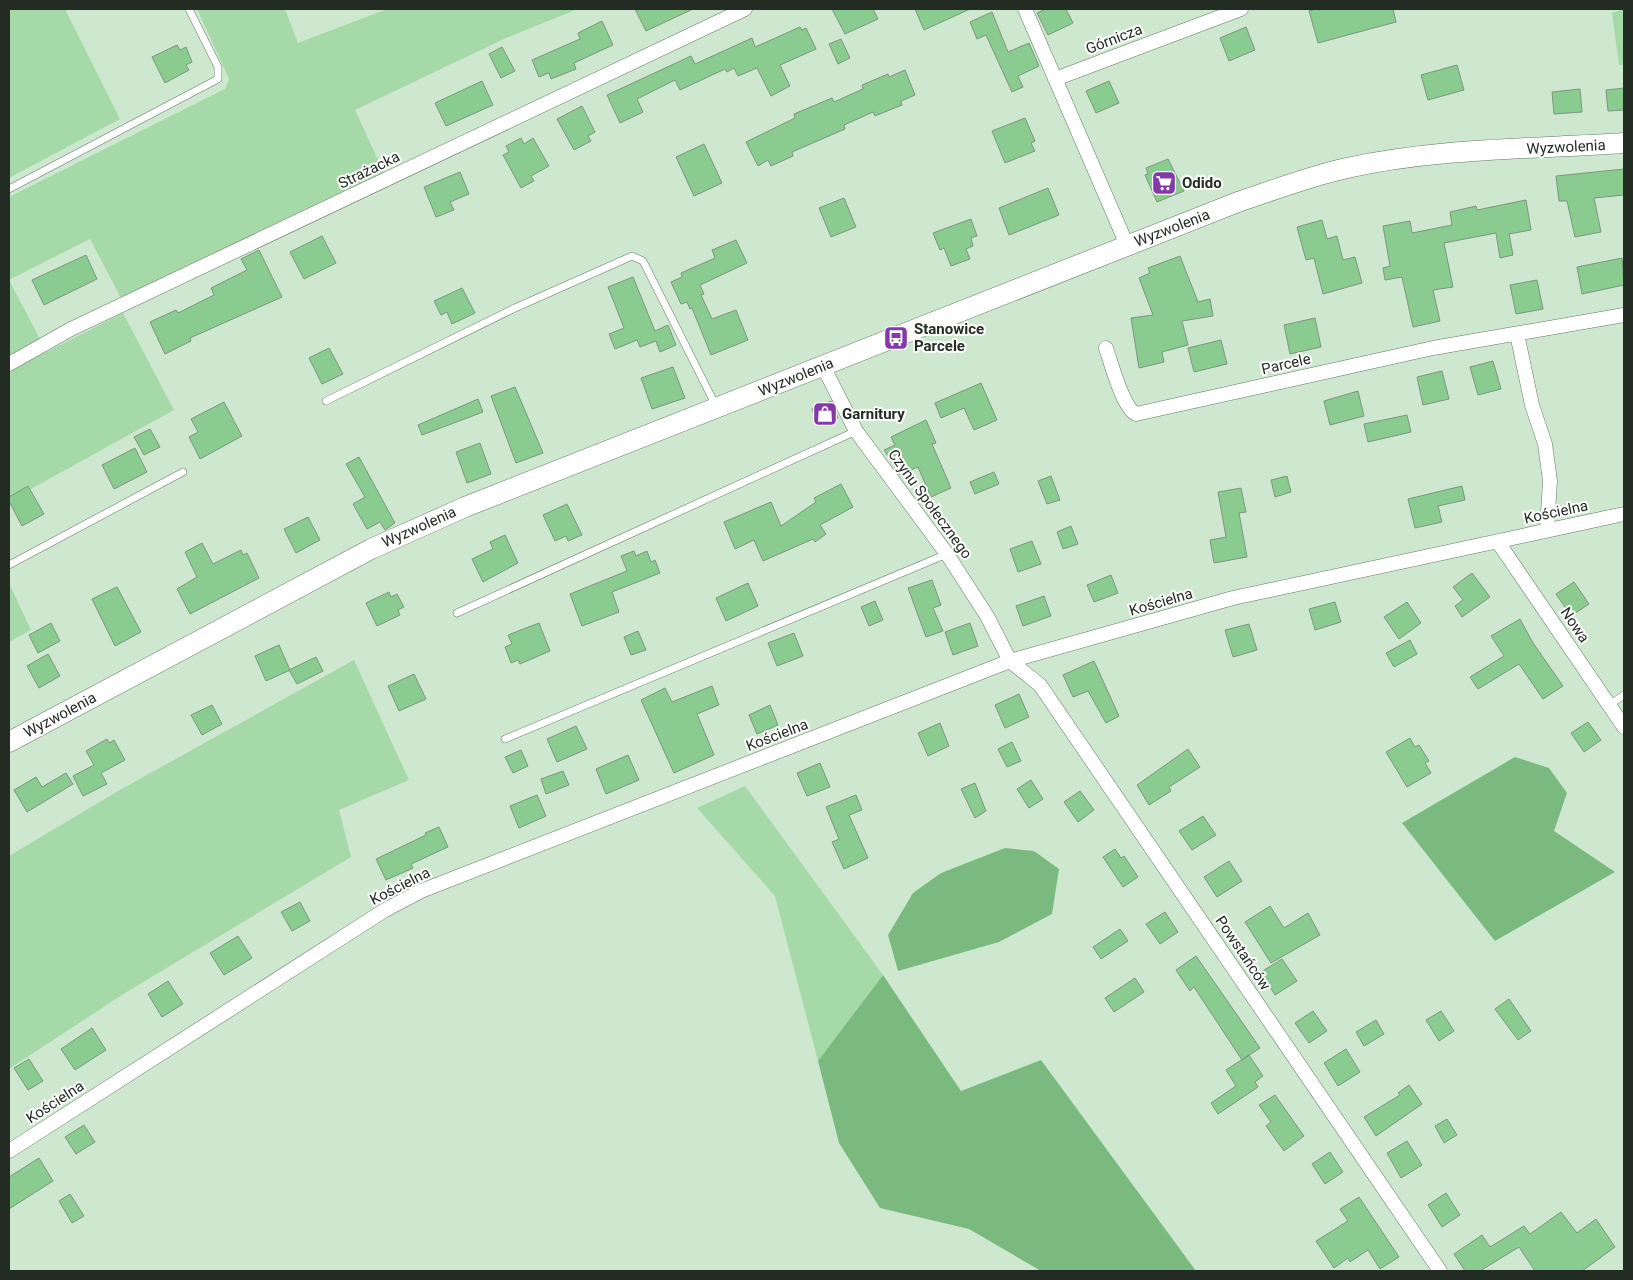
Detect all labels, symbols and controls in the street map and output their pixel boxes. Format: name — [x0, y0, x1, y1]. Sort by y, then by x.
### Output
street label: Górnicza — [1083, 20, 1145, 58]
street label: Wyzwolenia — [1526, 136, 1606, 158]
street label: Strażacka — [335, 147, 403, 193]
supermarket icon: Odido — [1151, 170, 1177, 196]
place label: Odido — [1182, 174, 1222, 192]
street label: Wyzwolenia — [1132, 205, 1212, 251]
place label: Stanowice Parcele — [914, 320, 984, 355]
bus stop icon: Stanowice Parcele — [883, 325, 909, 351]
street label: Parcele — [1260, 350, 1312, 378]
street label: Wyzwolenia — [756, 354, 836, 400]
shop icon: Garnitury — [812, 401, 838, 427]
place label: Garnitury — [842, 405, 905, 423]
street label: Czynu Społecznego — [884, 446, 976, 562]
street label: Kościelna — [1522, 496, 1590, 528]
street label: Wyzwolenia — [379, 503, 459, 551]
street label: Kościelna — [1127, 584, 1195, 620]
street label: Nowa — [1557, 604, 1593, 646]
street label: Wyzwolenia — [21, 688, 99, 742]
street label: Kościelna — [743, 715, 811, 755]
street label: Kościelna — [367, 863, 433, 909]
street label: Powstańców — [1212, 912, 1274, 994]
street label: Kościelna — [23, 1077, 87, 1127]

